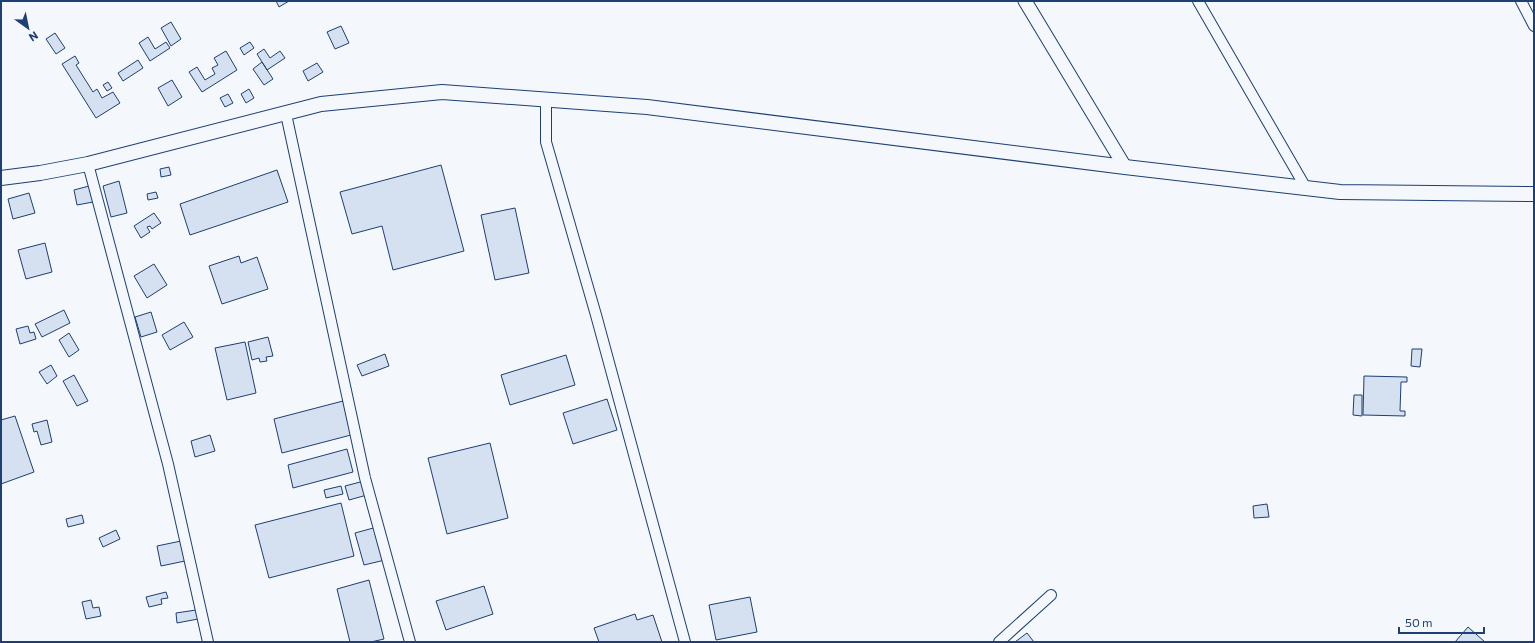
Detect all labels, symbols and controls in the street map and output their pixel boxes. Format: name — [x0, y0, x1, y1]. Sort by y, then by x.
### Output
north arrow — [8, 8, 48, 48]
text: N — [27, 29, 41, 45]
scale bar — [1399, 609, 1484, 635]
text: 50 m — [1405, 615, 1433, 629]

